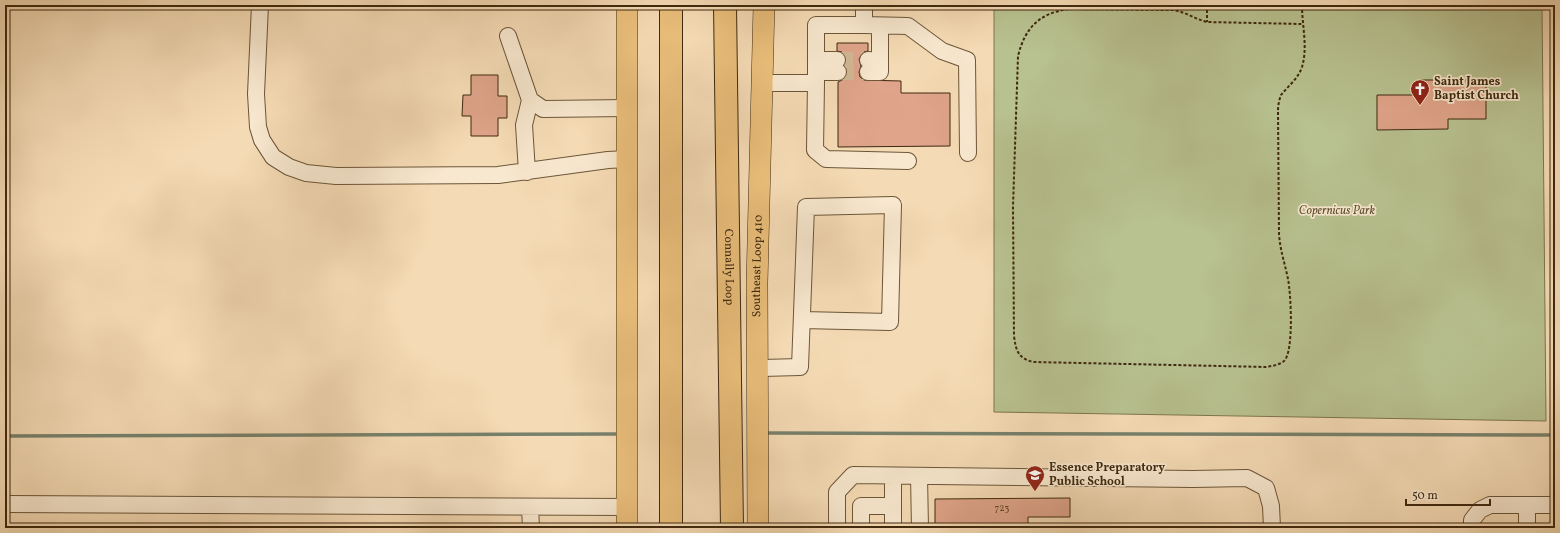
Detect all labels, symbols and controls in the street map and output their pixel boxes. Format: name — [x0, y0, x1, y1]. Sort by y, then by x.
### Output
place label: Saint James Baptist Church — [1434, 74, 1519, 104]
church icon: Saint James Baptist Church — [1409, 78, 1431, 106]
park label: Copernicus Park — [1299, 203, 1376, 219]
street label: Southeast Loop 410 — [749, 215, 767, 317]
street label: Connally Loop — [720, 229, 737, 306]
place label: Essence Preparatory Public School — [1049, 460, 1165, 490]
school or university icon: Essence Preparatory Public School — [1024, 464, 1046, 492]
scale bar — [1406, 481, 1490, 507]
text: 50 m — [1412, 488, 1438, 504]
house number: 723 — [995, 501, 1009, 515]

